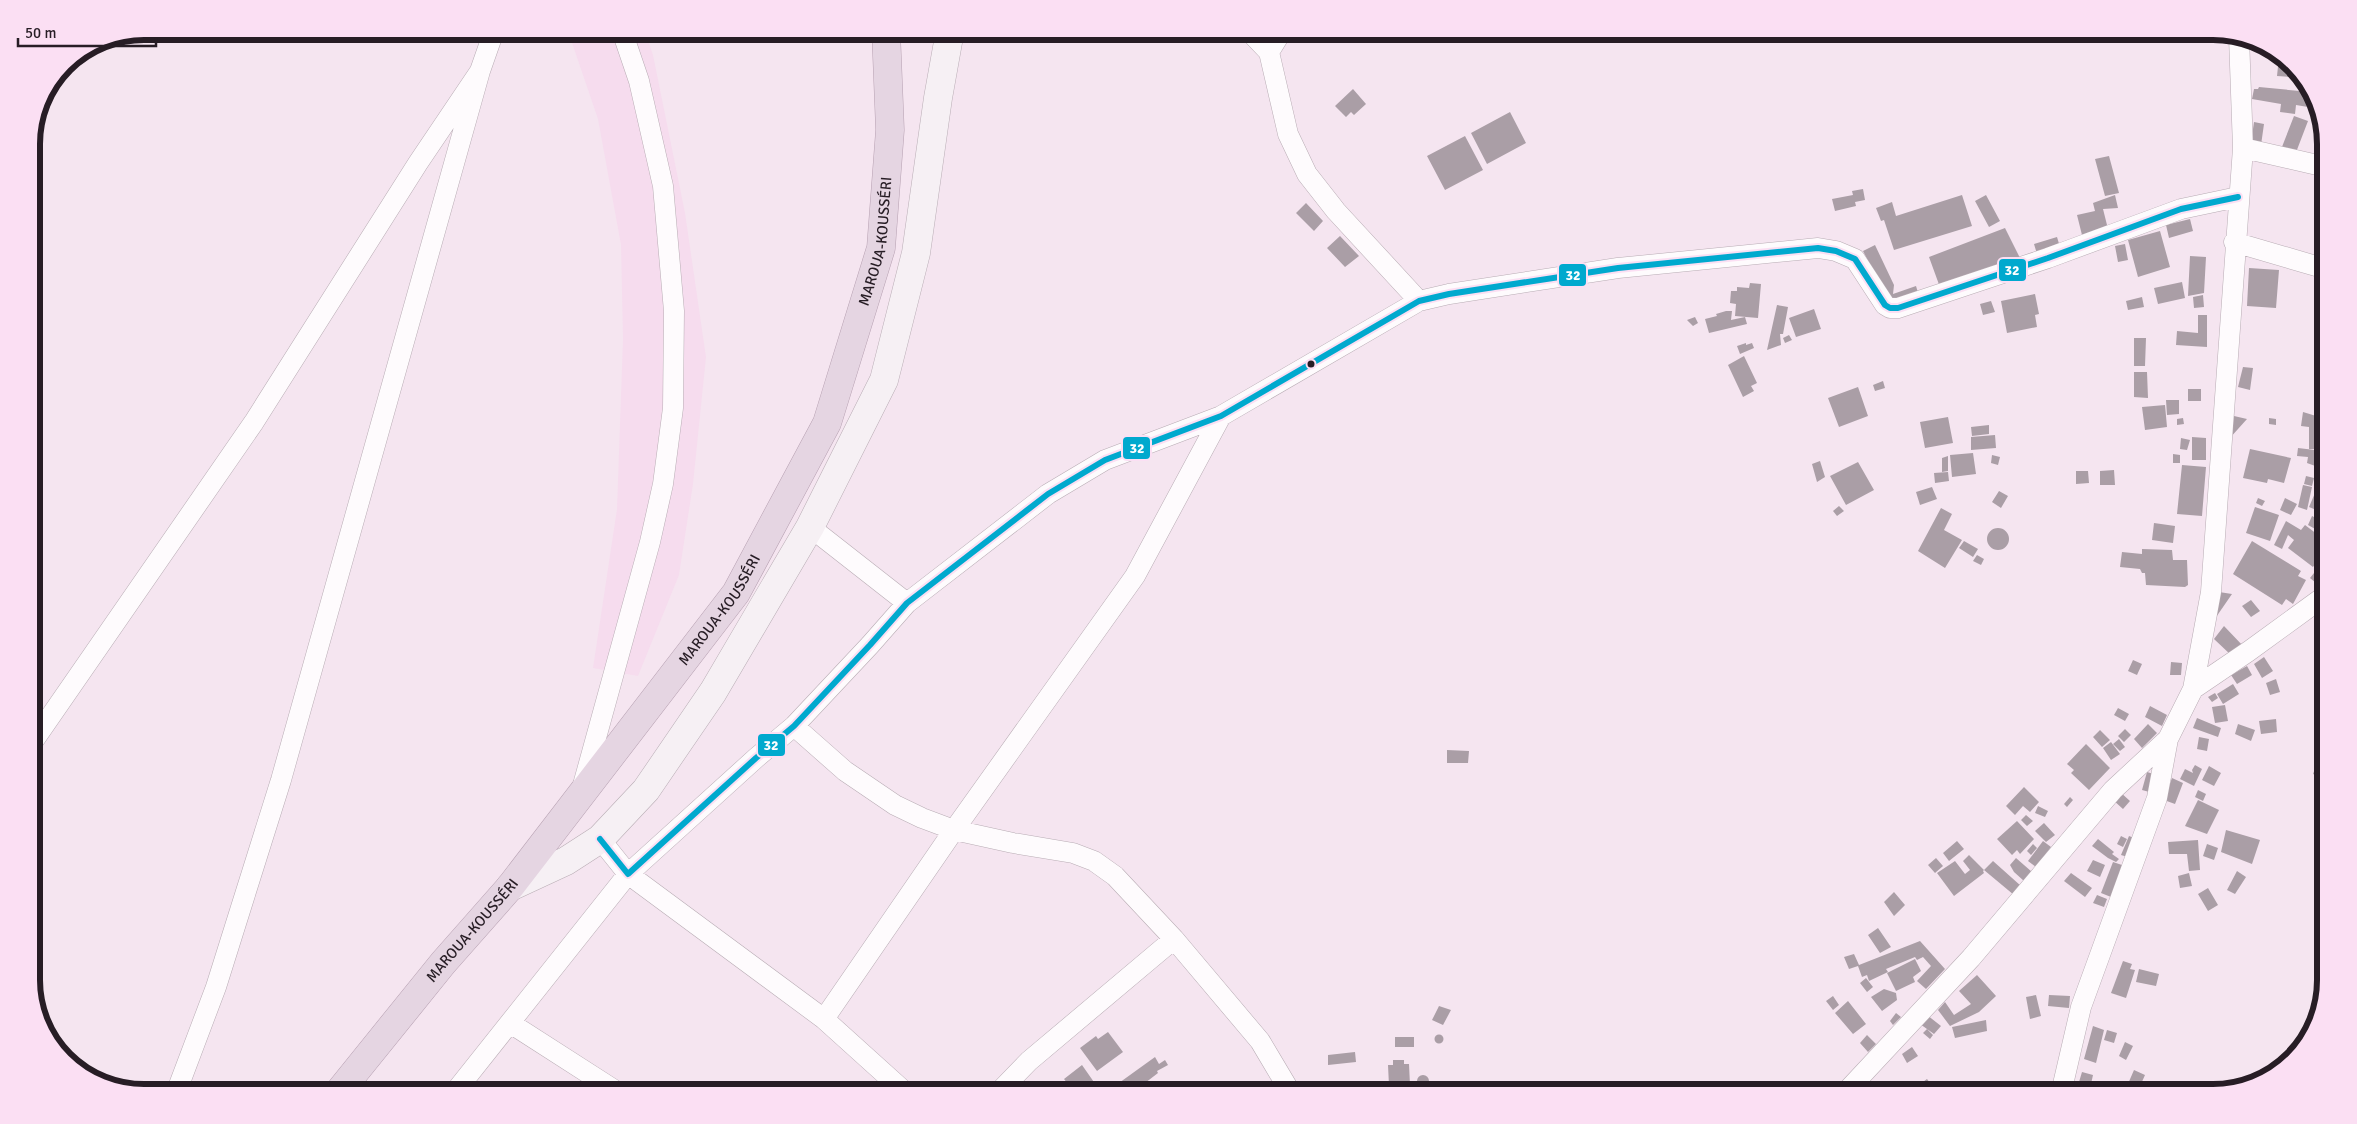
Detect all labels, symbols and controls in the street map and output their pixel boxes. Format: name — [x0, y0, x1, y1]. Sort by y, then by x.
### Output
scale bar — [18, 15, 155, 47]
text: 50 m — [25, 24, 56, 42]
street label: MAROUA-KOUSSÉRI — [855, 176, 895, 308]
line badge: 32 — [1998, 258, 2027, 282]
text: 32 — [2004, 262, 2020, 279]
line badge: 32 — [1558, 263, 1587, 287]
text: 32 — [1565, 267, 1581, 284]
unlabelled marker — [1306, 359, 1316, 369]
line badge: 32 — [1122, 436, 1151, 460]
text: 32 — [1129, 440, 1145, 457]
street label: MAROUA-KOUSSÉRI — [675, 551, 764, 669]
line badge: 32 — [757, 733, 786, 757]
text: 32 — [763, 737, 779, 754]
street label: MAROUA-KOUSSÉRI — [422, 875, 522, 986]

